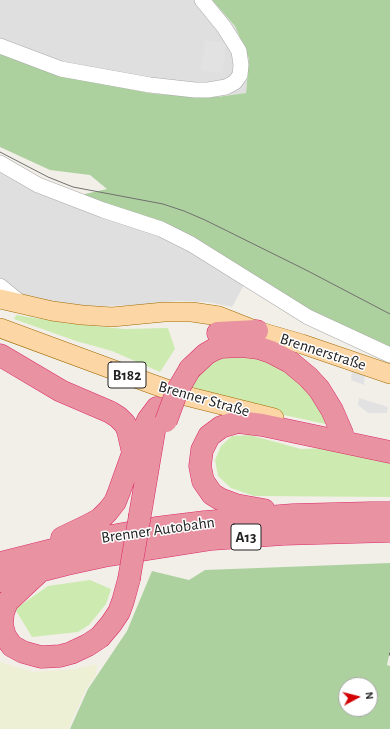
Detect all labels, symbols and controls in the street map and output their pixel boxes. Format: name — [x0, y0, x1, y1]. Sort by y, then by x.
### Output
street label: Brennerstraße — [277, 329, 369, 375]
road number: B182 — [108, 362, 146, 388]
street label: Brenner Straße — [156, 377, 252, 421]
street label: Brenner Autobahn — [100, 513, 216, 547]
road number: A13 — [231, 524, 261, 550]
north arrow — [338, 677, 378, 717]
text: N — [363, 691, 375, 700]

